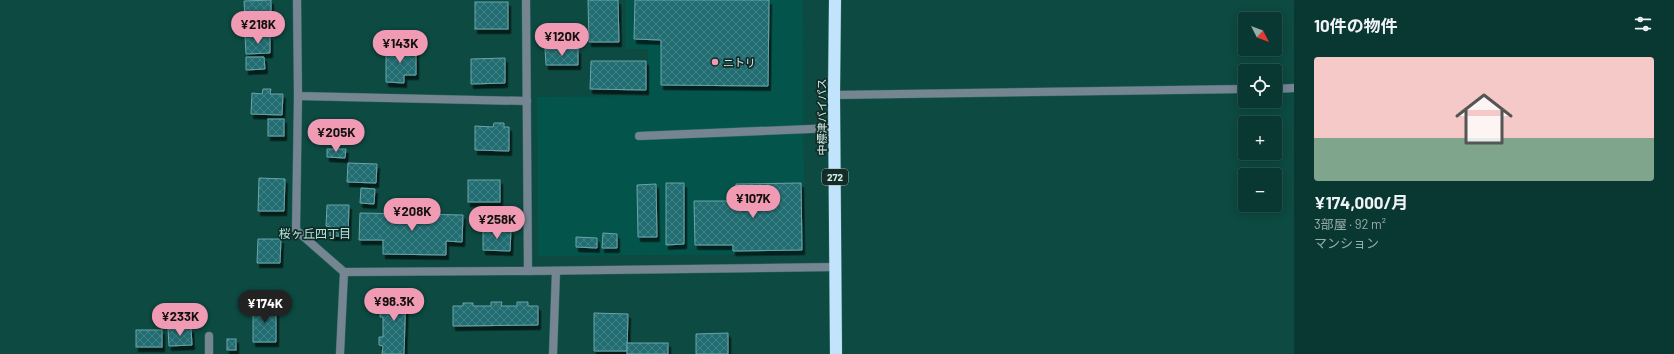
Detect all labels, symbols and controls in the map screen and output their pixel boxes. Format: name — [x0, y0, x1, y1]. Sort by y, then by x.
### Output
pin: ¥218K — [230, 11, 286, 45]
north arrow — [1238, 12, 1282, 56]
map controls — [1238, 12, 1282, 212]
icon: filters — [1632, 13, 1654, 35]
text: 10件の物件 — [1314, 15, 1398, 35]
text: ¥218K — [240, 16, 276, 32]
pin: ¥120K — [534, 23, 590, 57]
text: ¥120K — [544, 28, 580, 44]
pin: ¥143K — [372, 30, 428, 64]
text: ¥143K — [382, 35, 418, 51]
place label: ニトリ — [723, 56, 756, 69]
marker: ニトリ — [710, 57, 720, 67]
button: locate — [1238, 64, 1282, 108]
street label: 中標津バイパス — [815, 79, 828, 155]
icon: home — [1448, 83, 1520, 155]
button: + — [1238, 116, 1282, 160]
pin: ¥205K — [308, 119, 364, 153]
text: ¥205K — [317, 124, 355, 140]
button: − — [1238, 168, 1282, 212]
road number: 272 — [822, 169, 848, 185]
pin: ¥107K — [725, 185, 781, 219]
text: ¥107K — [735, 190, 771, 206]
text: ¥174,000/月 — [1314, 192, 1409, 212]
pin: ¥208K — [384, 198, 440, 232]
text: ¥208K — [393, 203, 431, 219]
pin: ¥258K — [469, 206, 525, 240]
text: ¥258K — [478, 211, 516, 227]
text: 3部屋 · 92 m² — [1314, 216, 1386, 232]
district label: 桜ヶ丘四丁目 — [279, 226, 351, 240]
text: マンション — [1314, 235, 1379, 251]
pin: ¥98.3K — [361, 288, 427, 322]
pin: ¥174K — [237, 290, 293, 324]
text: ¥98.3K — [373, 293, 415, 309]
text: ¥174K — [247, 295, 283, 311]
pin: ¥233K — [152, 303, 208, 337]
text: ¥233K — [161, 308, 199, 324]

